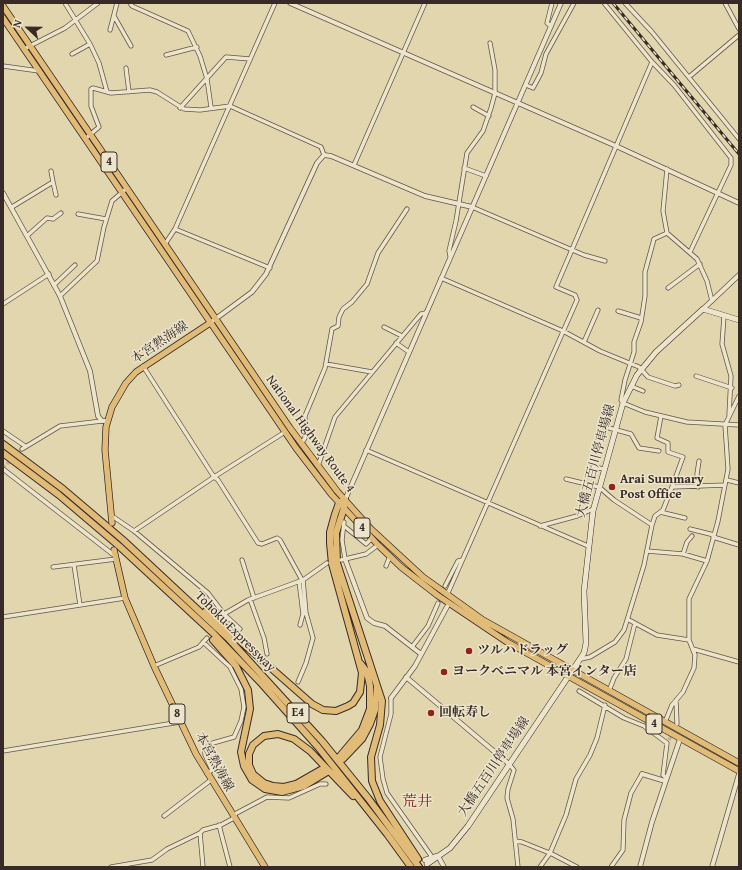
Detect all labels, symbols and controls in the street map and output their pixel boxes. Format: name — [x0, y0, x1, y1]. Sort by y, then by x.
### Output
north arrow — [8, 8, 48, 48]
text: N — [8, 17, 26, 30]
road number: 4 — [101, 152, 117, 172]
street label: 本宮熱海線 — [129, 318, 191, 368]
street label: National Highway Route 4 — [262, 372, 358, 496]
street label: 大橋五百川停車場線 — [573, 402, 619, 520]
place label: Arai Summary Post Office — [620, 472, 704, 503]
marker: Arai Summary Post Office — [607, 482, 617, 492]
road number: 4 — [354, 518, 370, 538]
street label: Tohoku Expressway — [192, 589, 278, 675]
place label: ツルハドラッグ — [477, 643, 568, 659]
marker: ツルハドラッグ — [464, 646, 474, 656]
place label: ヨークベニマル 本宮インター店 — [452, 664, 637, 680]
marker: ヨークベニマル 本宮インター店 — [439, 667, 449, 677]
road number: E4 — [287, 703, 309, 723]
road number: 8 — [169, 704, 185, 724]
place label: 回転寿し — [439, 705, 491, 721]
marker: 回転寿し — [426, 708, 436, 718]
street label: 大橋五百川停車場線 — [455, 714, 533, 820]
road number: 4 — [646, 714, 662, 734]
street label: 本宮熱海線 — [191, 730, 237, 794]
district label: 荒井 — [402, 793, 432, 811]

